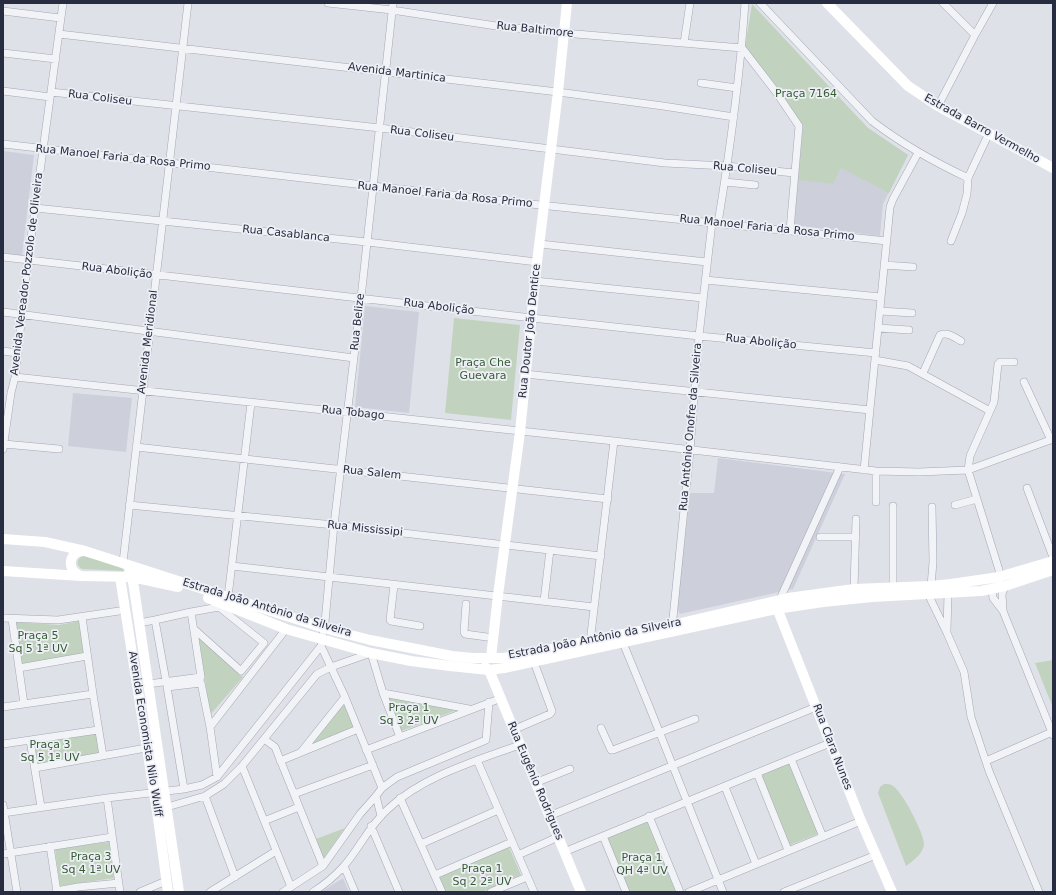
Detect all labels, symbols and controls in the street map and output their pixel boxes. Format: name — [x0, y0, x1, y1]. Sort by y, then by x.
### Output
street label: Rua Baltimore — [496, 19, 574, 41]
street label: Avenida Martinica — [347, 60, 447, 86]
park label: Praça 7164 — [775, 87, 837, 101]
street label: Rua Coliseu — [67, 88, 133, 108]
street label: Estrada Barro Vermelho — [922, 92, 1042, 166]
street label: Rua Coliseu — [389, 124, 455, 144]
street label: Rua Manoel Faria da Rosa Primo — [35, 142, 211, 174]
street label: Rua Coliseu — [712, 160, 778, 178]
street label: Avenida Vereador Pozzolo de Oliveira — [8, 172, 46, 376]
street label: Rua Manoel Faria da Rosa Primo — [357, 179, 533, 211]
street label: Rua Manoel Faria da Rosa Primo — [679, 212, 855, 244]
street label: Rua Casablanca — [242, 223, 330, 245]
street label: Rua Abolição — [81, 260, 153, 282]
street label: Rua Doutor João Dentice — [516, 263, 544, 399]
street label: Avenida Meridional — [135, 289, 161, 395]
street label: Rua Belize — [348, 293, 368, 351]
street label: Rua Abolição — [403, 296, 475, 318]
street label: Rua Abolição — [725, 332, 797, 352]
street label: Rua Antônio Onofre da Silveira — [677, 342, 705, 512]
park label: Praça Che Guevara — [455, 356, 511, 382]
street label: Rua Tobago — [321, 403, 385, 423]
street label: Rua Salem — [342, 463, 402, 483]
street label: Rua Mississipi — [327, 518, 403, 540]
street label: Estrada João Antônio da Silveira — [181, 576, 353, 640]
street label: Estrada João Antônio da Silveira — [507, 616, 683, 662]
park label: Praça 5 Sq 5 1ª UV — [8, 629, 68, 655]
street label: Avenida Economista Nilo Wulff — [125, 650, 165, 818]
park label: Praça 1 Sq 3 2ª UV — [379, 701, 439, 727]
street label: Rua Clara Nunes — [809, 702, 855, 792]
street label: Rua Eugênio Rodrigues — [504, 720, 566, 842]
park label: Praça 3 Sq 5 1ª UV — [20, 738, 80, 764]
park label: Praça 3 Sq 4 1ª UV — [61, 850, 121, 876]
park label: Praça 1 QH 4ª UV — [616, 851, 668, 877]
park label: Praça 1 Sq 2 2ª UV — [452, 862, 512, 888]

